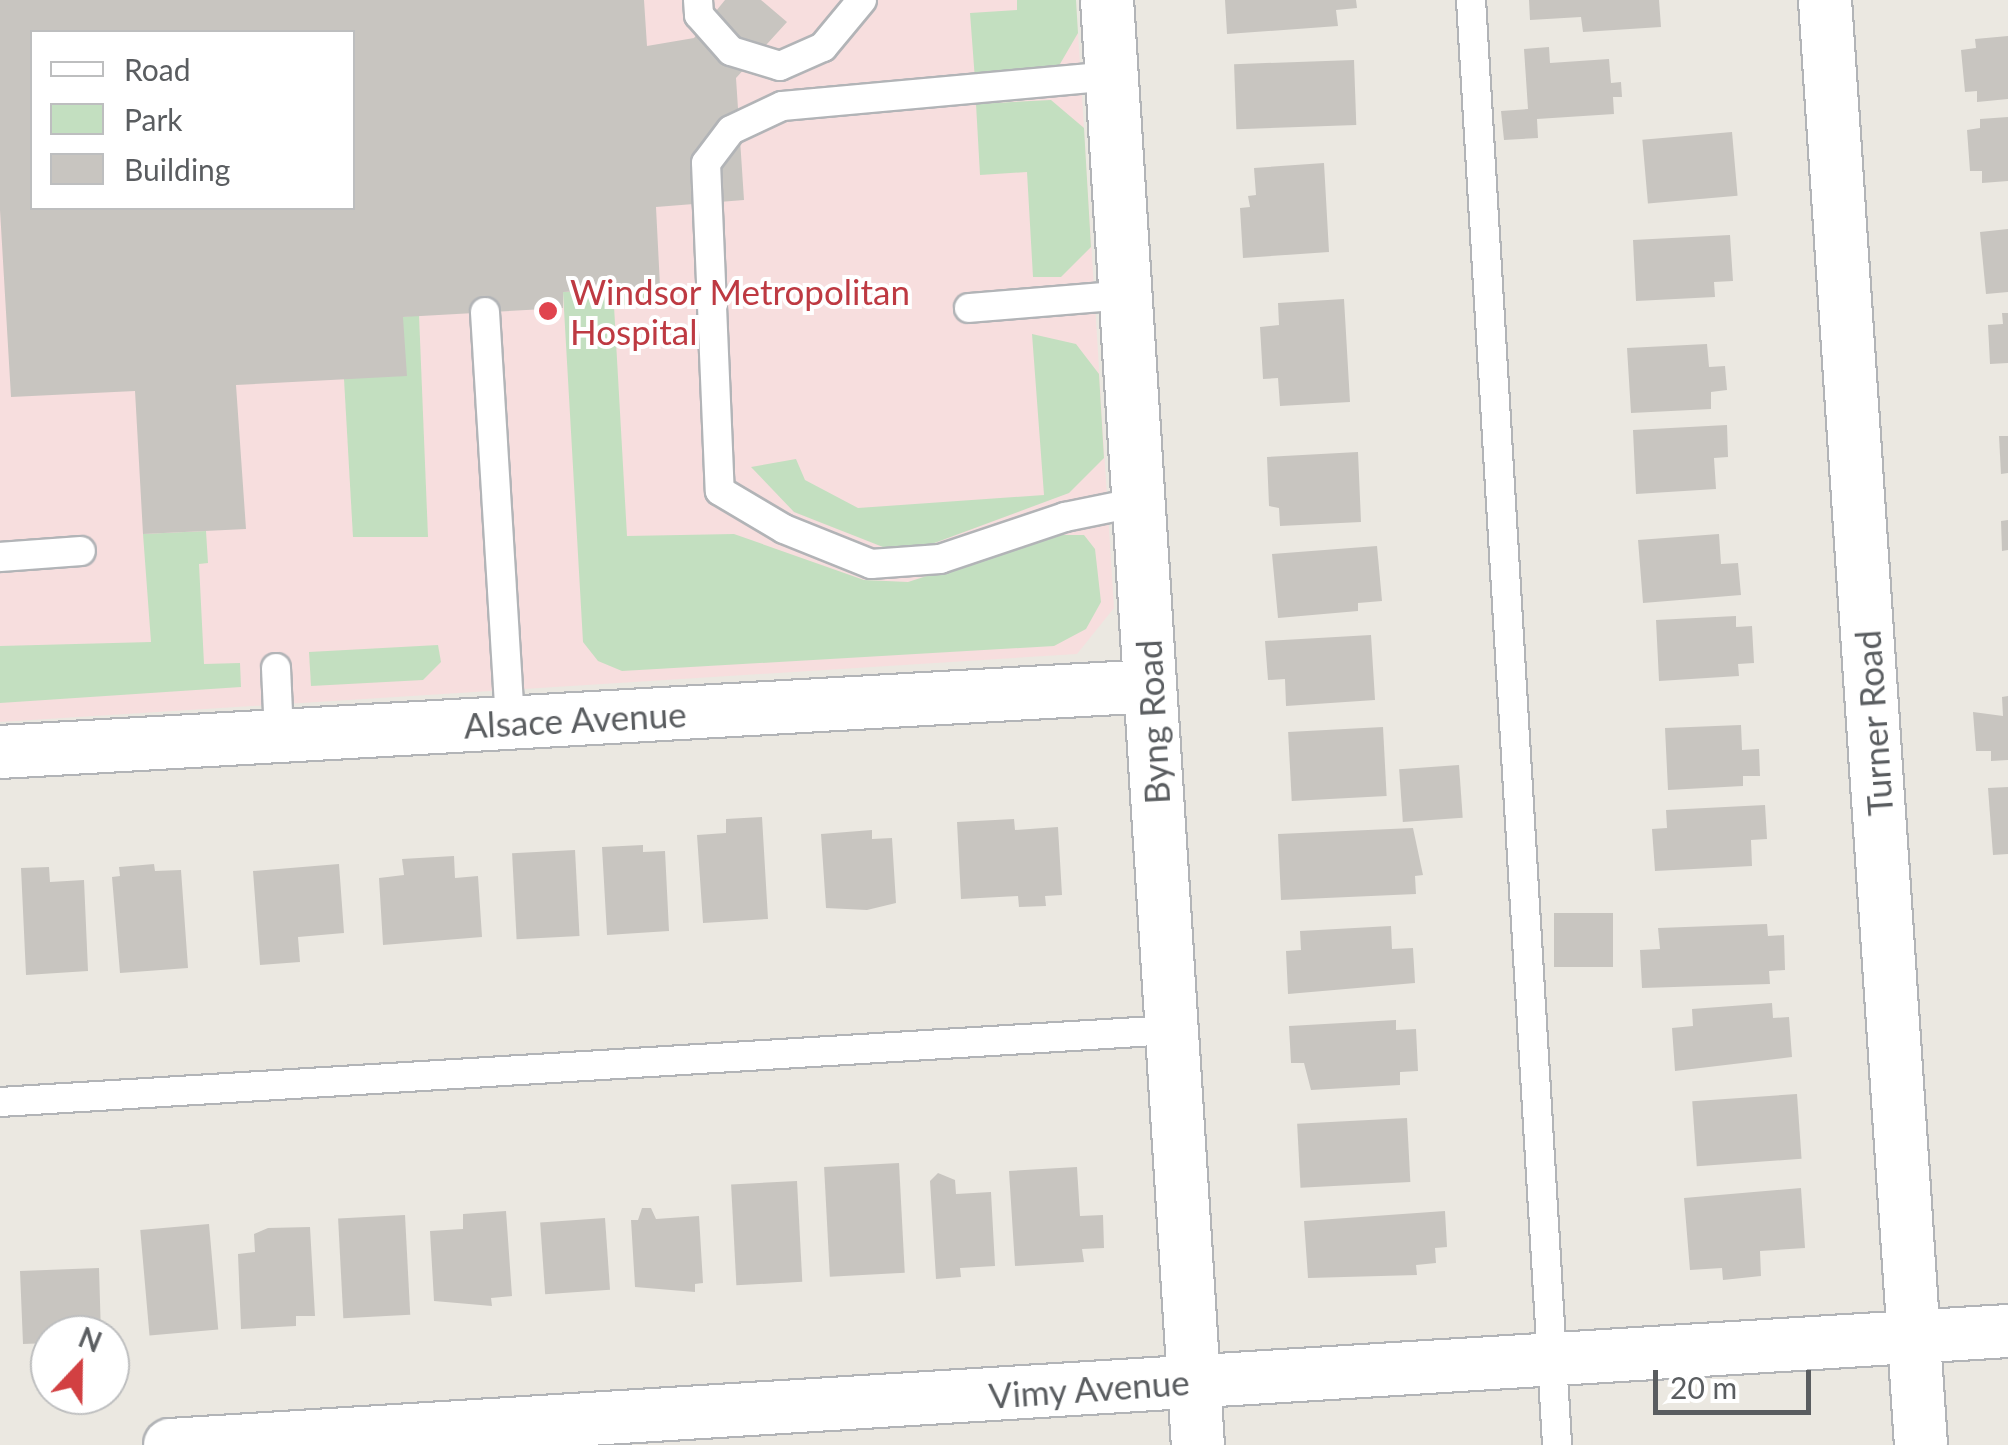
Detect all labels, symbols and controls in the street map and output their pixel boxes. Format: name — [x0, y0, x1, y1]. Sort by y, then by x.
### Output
legend — [30, 30, 355, 210]
text: Road — [124, 51, 191, 87]
text: Park — [124, 101, 183, 137]
text: Building — [124, 151, 230, 187]
place label: Windsor Metropolitan Hospital — [570, 270, 911, 352]
marker: Windsor Metropolitan Hospital — [535, 298, 561, 324]
street label: Turner Road — [1846, 628, 1900, 818]
street label: Byng Road — [1127, 639, 1177, 805]
street label: Alsace Avenue — [462, 692, 688, 746]
north arrow — [30, 1315, 130, 1415]
text: N — [74, 1319, 107, 1359]
scale bar — [1658, 1350, 1816, 1412]
street label: Vimy Avenue — [986, 1360, 1192, 1416]
text: 20 m — [1670, 1369, 1737, 1405]

